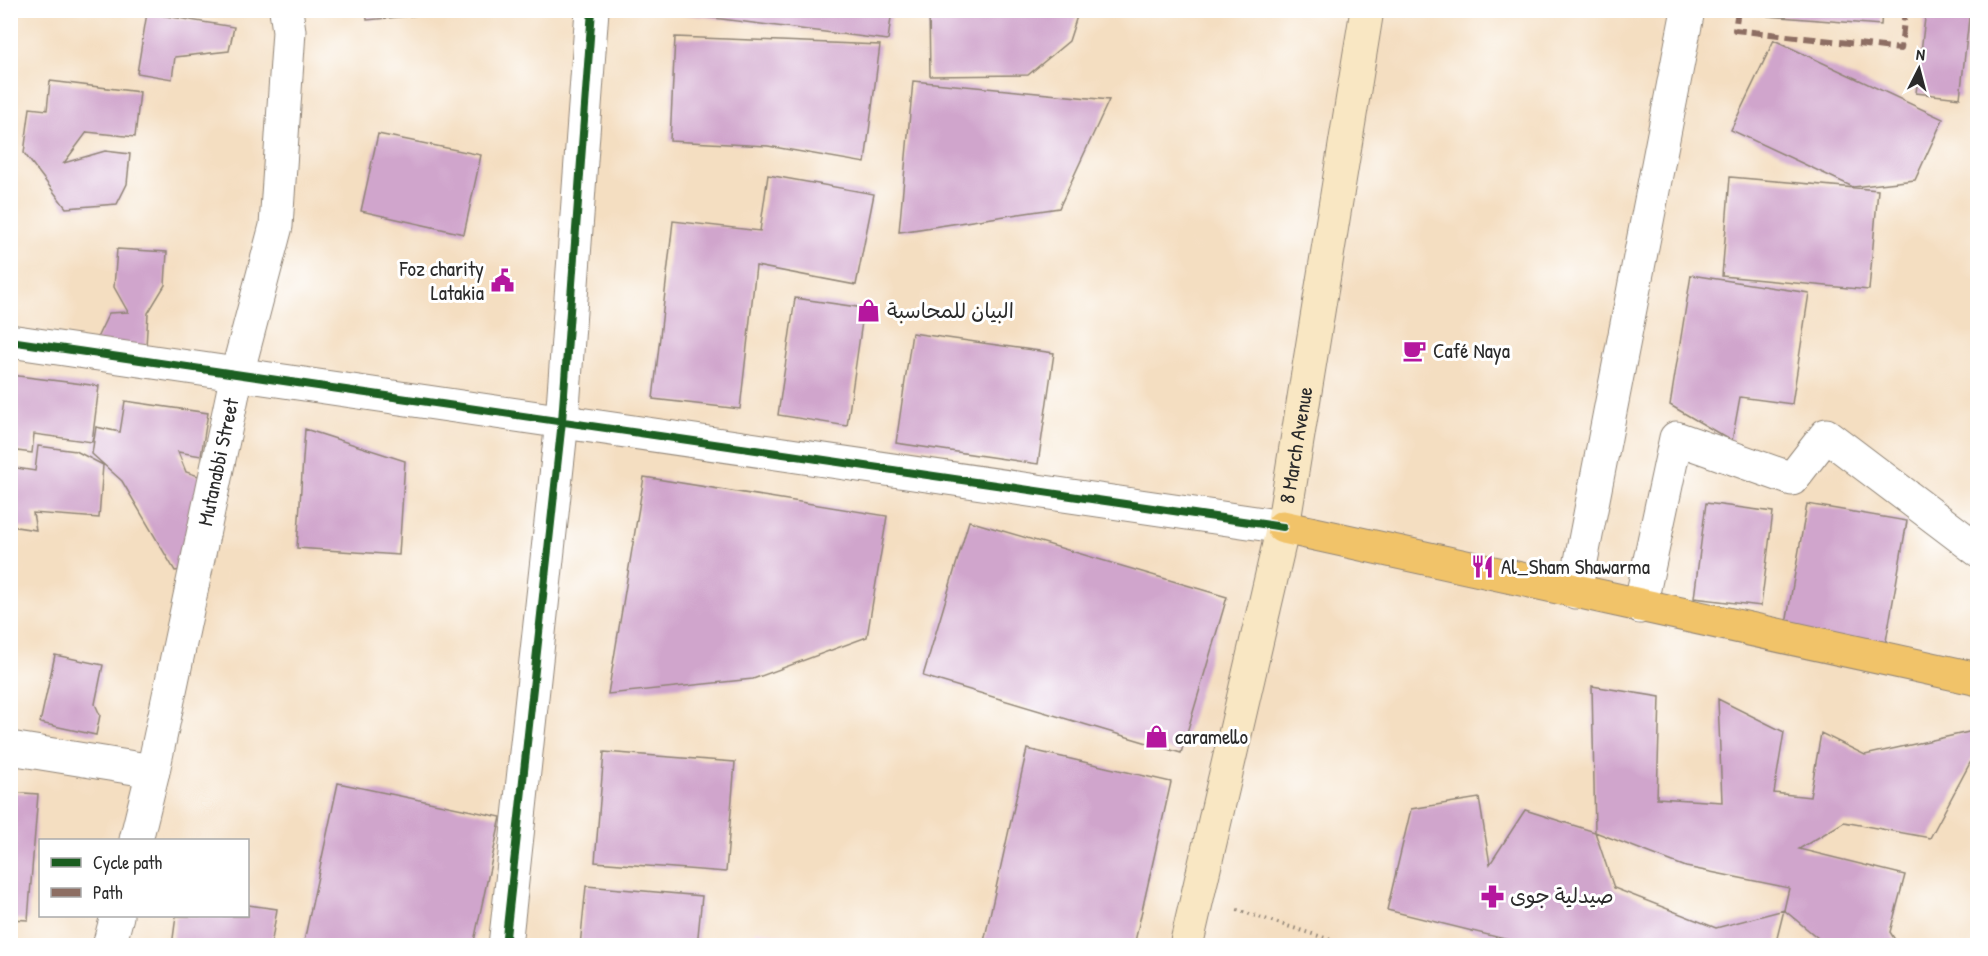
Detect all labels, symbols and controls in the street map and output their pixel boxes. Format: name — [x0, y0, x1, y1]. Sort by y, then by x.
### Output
north arrow — [1889, 39, 1949, 99]
text: N — [1915, 43, 1926, 66]
place label: Foz charity Latakia — [399, 254, 484, 307]
public building icon: Foz charity Latakia — [489, 268, 515, 294]
place label: البيان للمحاسبة — [887, 296, 1014, 325]
shop icon: البيان للمحاسبة — [856, 298, 882, 324]
place label: Café Naya — [1433, 336, 1510, 365]
cafe icon: Café Naya — [1402, 338, 1428, 364]
street label: 8 March Avenue — [1272, 385, 1320, 506]
street label: Mutanabbi Street — [190, 395, 246, 528]
place label: Al_Sham Shawarma — [1501, 552, 1650, 581]
restaurant icon: Al_Sham Shawarma — [1470, 554, 1496, 580]
place label: caramello — [1175, 722, 1248, 751]
shop icon: caramello — [1144, 724, 1170, 750]
legend — [39, 839, 249, 917]
text: Cycle path — [93, 850, 163, 875]
text: Path — [93, 880, 123, 905]
place label: صيدلية جوى — [1510, 881, 1614, 910]
pharmacy icon: صيدلية جوى — [1479, 883, 1505, 909]

